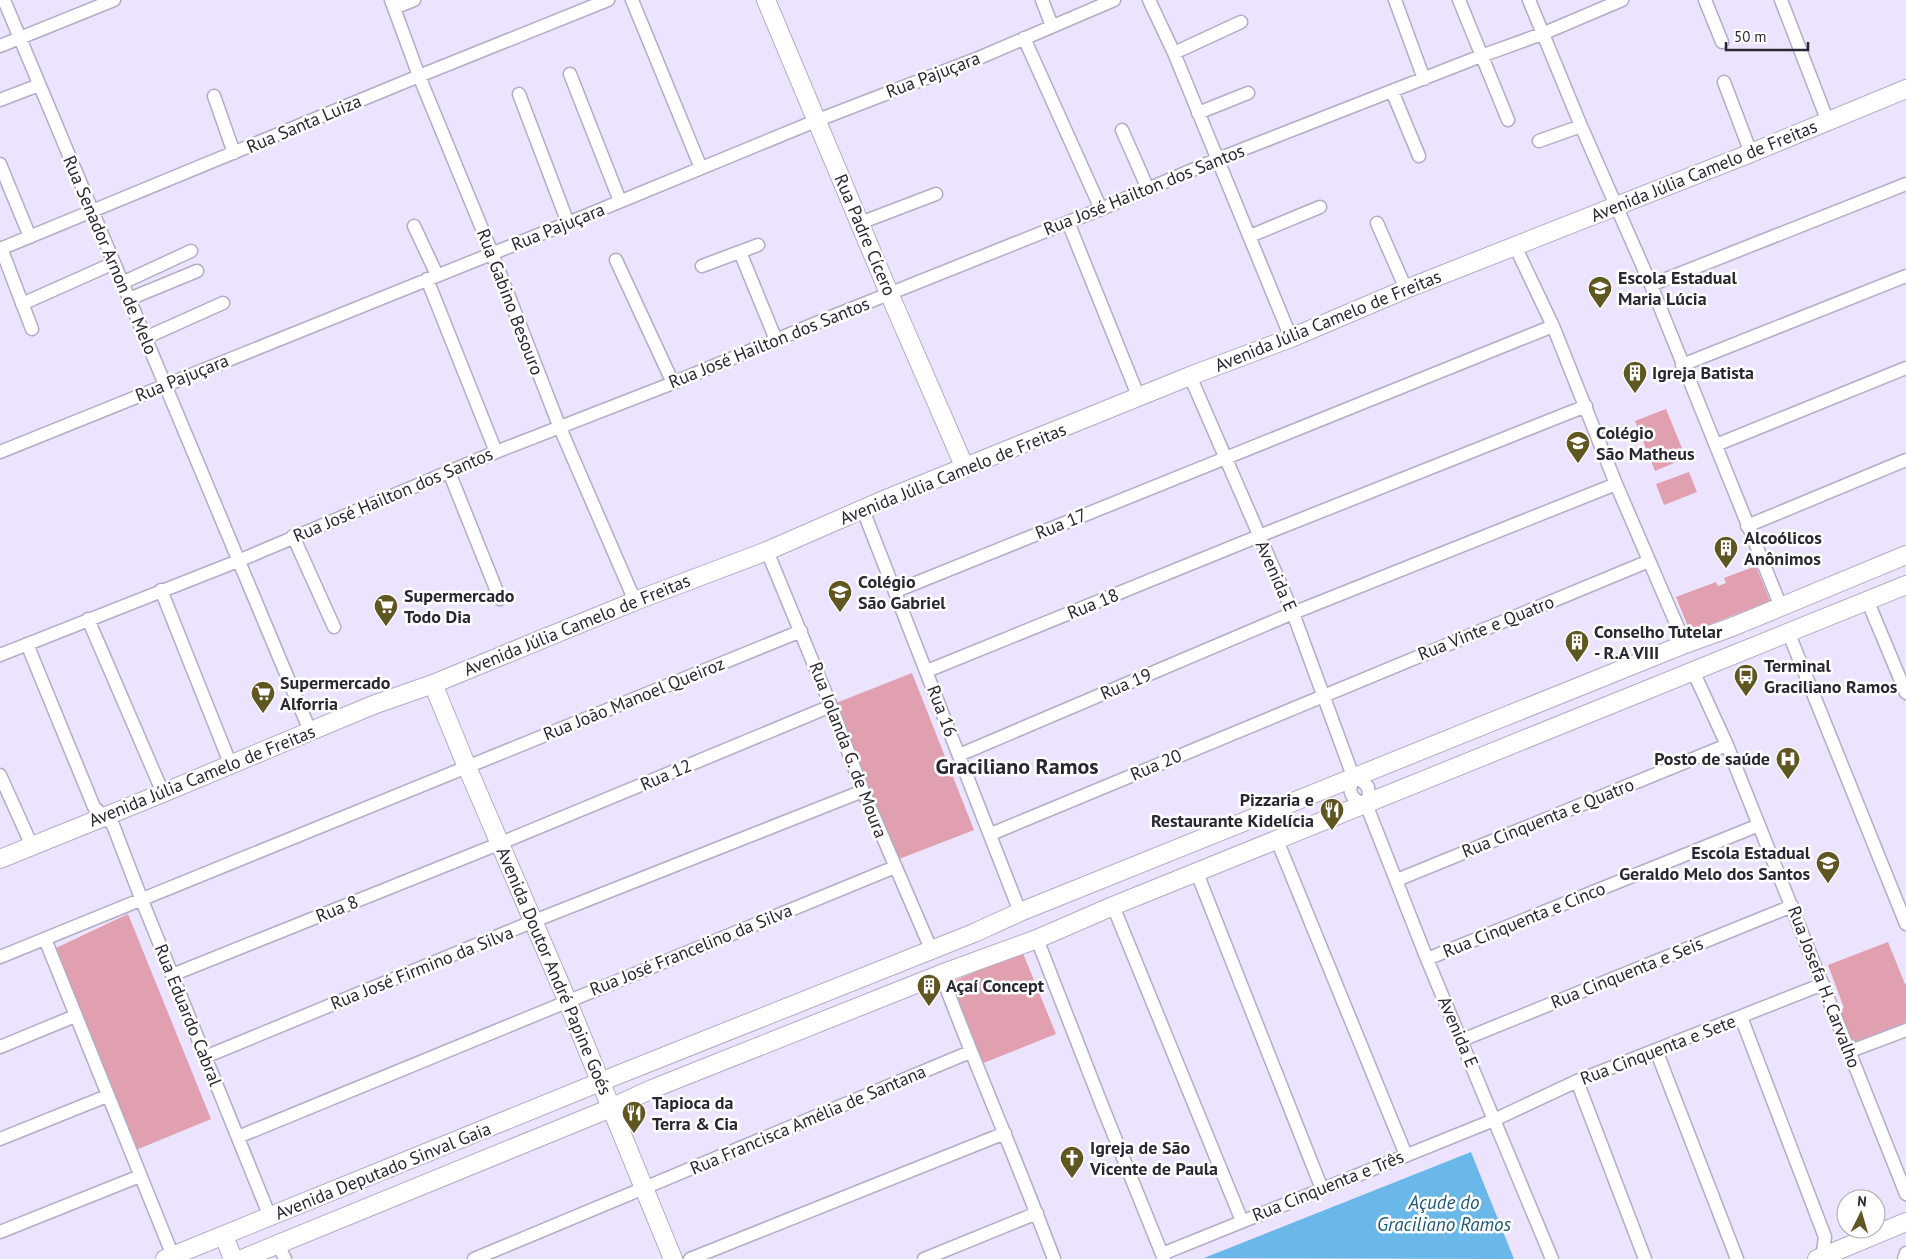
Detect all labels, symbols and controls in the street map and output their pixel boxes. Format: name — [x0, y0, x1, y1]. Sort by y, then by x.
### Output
scale bar — [1726, 20, 1808, 52]
text: 50 m — [1734, 27, 1767, 46]
street label: Rua Pajuçara — [883, 46, 983, 103]
street label: Rua Santa Luiza — [243, 89, 365, 158]
street label: Avenida Júlia Camelo de Freitas — [1587, 114, 1820, 227]
street label: Rua José Hailton dos Santos — [1040, 139, 1248, 240]
street label: Rua Senador Arnon de Melo — [58, 152, 163, 358]
street label: Rua Padre Cícero — [830, 171, 901, 299]
street label: Rua Pajuçara — [508, 197, 608, 256]
street label: Rua Gabino Besouro — [472, 225, 549, 378]
street label: Avenida Júlia Camelo de Freitas — [1211, 264, 1444, 377]
place label: Escola Estadual Maria Lúcia — [1618, 266, 1737, 310]
school or university icon: Escola Estadual Maria Lúcia — [1587, 275, 1613, 309]
street label: Rua José Hailton dos Santos — [665, 292, 873, 393]
street label: Rua Pajuçara — [132, 348, 232, 407]
building icon: Igreja Batista — [1622, 360, 1648, 394]
place label: Igreja Batista — [1652, 361, 1754, 384]
street label: Avenida Júlia Camelo de Freitas — [836, 417, 1069, 530]
place label: Colégio São Matheus — [1596, 421, 1695, 465]
school or university icon: Colégio São Matheus — [1565, 430, 1591, 464]
street label: Rua José Hailton dos Santos — [289, 442, 496, 547]
street label: Rua 17 — [1032, 503, 1090, 544]
place label: Alcoólicos Anônimos — [1744, 526, 1822, 570]
building icon: Alcoólicos Anônimos — [1713, 535, 1739, 569]
street label: Avenida E — [1251, 537, 1302, 615]
street label: Avenida Júlia Camelo de Freitas — [460, 568, 693, 681]
place label: Colégio São Gabriel — [858, 570, 946, 614]
school or university icon: Colégio São Gabriel — [827, 579, 853, 613]
street label: Rua 18 — [1064, 583, 1122, 624]
place label: Supermercado Todo Dia — [404, 584, 515, 628]
street label: Rua Vinte e Quatro — [1414, 590, 1557, 665]
supermarket icon: Supermercado Todo Dia — [373, 593, 399, 627]
place label: Conselho Tutelar - R.A VIII — [1594, 620, 1723, 664]
building icon: Conselho Tutelar - R.A VIII — [1564, 629, 1590, 663]
street label: Rua João Manoel Queiroz — [540, 652, 728, 745]
place label: Terminal Graciliano Ramos — [1764, 654, 1898, 698]
street label: Rua Iolanda G. de Moura — [804, 658, 893, 841]
street label: Rua 19 — [1097, 662, 1155, 705]
bus stop icon: Terminal Graciliano Ramos — [1733, 663, 1759, 697]
place label: Supermercado Alforria — [280, 671, 391, 715]
supermarket icon: Supermercado Alforria — [250, 680, 276, 714]
street label: Rua 16 — [922, 682, 963, 740]
street label: Avenida Júlia Camelo de Freitas — [85, 719, 318, 832]
street label: Rua 20 — [1127, 743, 1185, 786]
hospital icon: Posto de saúde — [1775, 746, 1801, 780]
place label: Posto de saúde — [1654, 747, 1770, 770]
district label: Graciliano Ramos — [935, 752, 1099, 780]
street label: Rua 12 — [637, 753, 695, 796]
street label: Rua Cinquenta e Quatro — [1458, 772, 1637, 863]
place label: Pizzaria e Restaurante Kidelícia — [1151, 788, 1314, 832]
restaurant icon: Pizzaria e Restaurante Kidelícia — [1319, 797, 1345, 831]
place label: Escola Estadual Geraldo Melo dos Santos — [1619, 841, 1811, 885]
street label: Avenida Doutor André Papine Goés — [492, 843, 617, 1098]
school or university icon: Escola Estadual Geraldo Melo dos Santos — [1815, 850, 1841, 884]
street label: Rua Cinquenta e Cinco — [1439, 876, 1608, 963]
street label: Rua 8 — [312, 890, 361, 927]
street label: Rua José Francelino da Silva — [586, 898, 795, 1001]
street label: Rua Josefa H. Carvalho — [1783, 903, 1866, 1071]
street label: Rua José Firmino da Silva — [327, 920, 517, 1015]
street label: Rua Cinquenta e Seis — [1547, 931, 1706, 1014]
street label: Rua Eduardo Cabral — [149, 940, 228, 1090]
building icon: Açaí Concept — [916, 973, 942, 1007]
place label: Açaí Concept — [946, 974, 1045, 997]
street label: Avenida E — [1433, 993, 1484, 1071]
street label: Rua Cinquenta e Sete — [1577, 1009, 1739, 1090]
street label: Rua Francisca Amélia de Santana — [686, 1059, 929, 1180]
place label: Tapioca da Terra & Cia — [652, 1091, 738, 1135]
restaurant icon: Tapioca da Terra & Cia — [621, 1100, 647, 1134]
street label: Avenida Deputado Sinval Gaia — [272, 1117, 494, 1224]
place label: Igreja de São Vicente de Paula — [1089, 1136, 1218, 1180]
church icon: Igreja de São Vicente de Paula — [1059, 1145, 1085, 1179]
street label: Rua Cinquenta e Três — [1249, 1145, 1407, 1226]
north arrow — [1836, 1189, 1886, 1239]
water label: Açude do Graciliano Ramos — [1377, 1190, 1511, 1236]
text: N — [1857, 1192, 1868, 1210]

